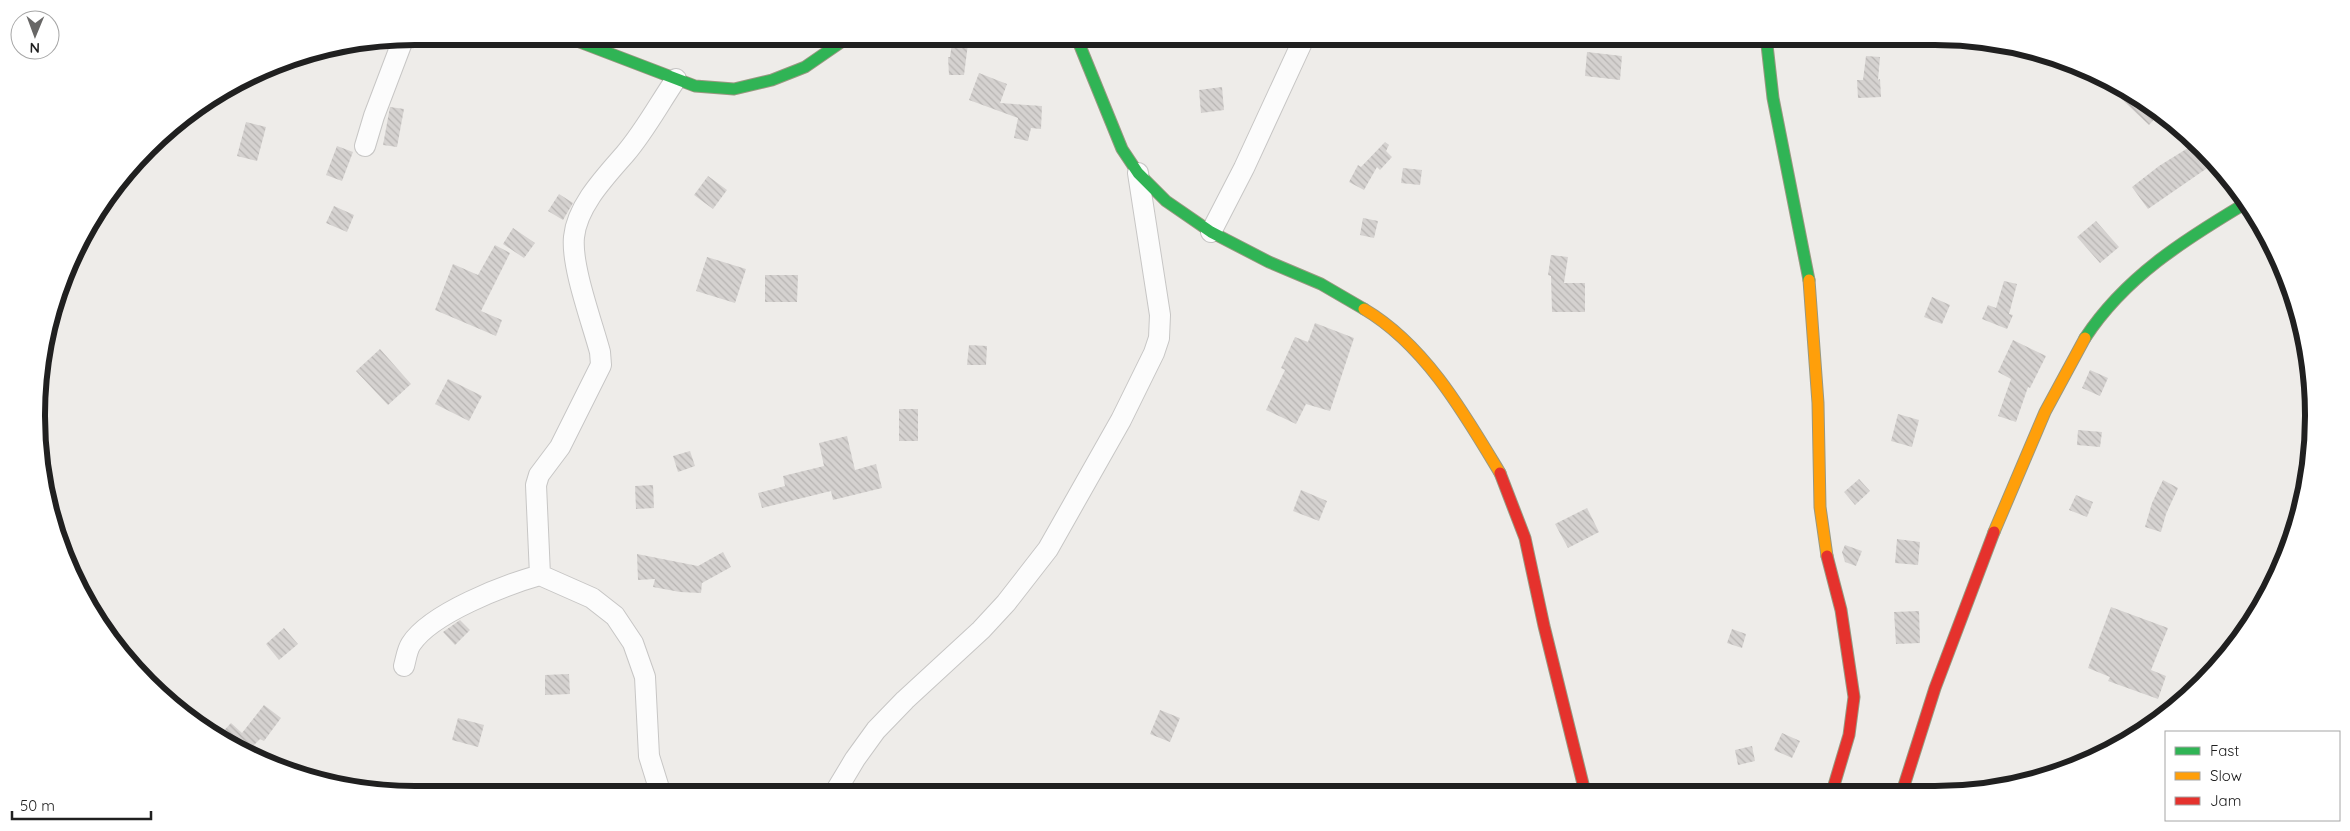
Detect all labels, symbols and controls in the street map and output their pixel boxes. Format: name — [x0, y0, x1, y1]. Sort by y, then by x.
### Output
north arrow — [10, 10, 60, 60]
text: N — [29, 39, 40, 57]
legend — [2165, 731, 2340, 821]
text: Fast — [2210, 741, 2239, 760]
text: Slow — [2210, 766, 2242, 785]
scale bar — [12, 788, 151, 820]
text: Jam — [2210, 791, 2241, 810]
text: 50 m — [20, 796, 55, 815]

